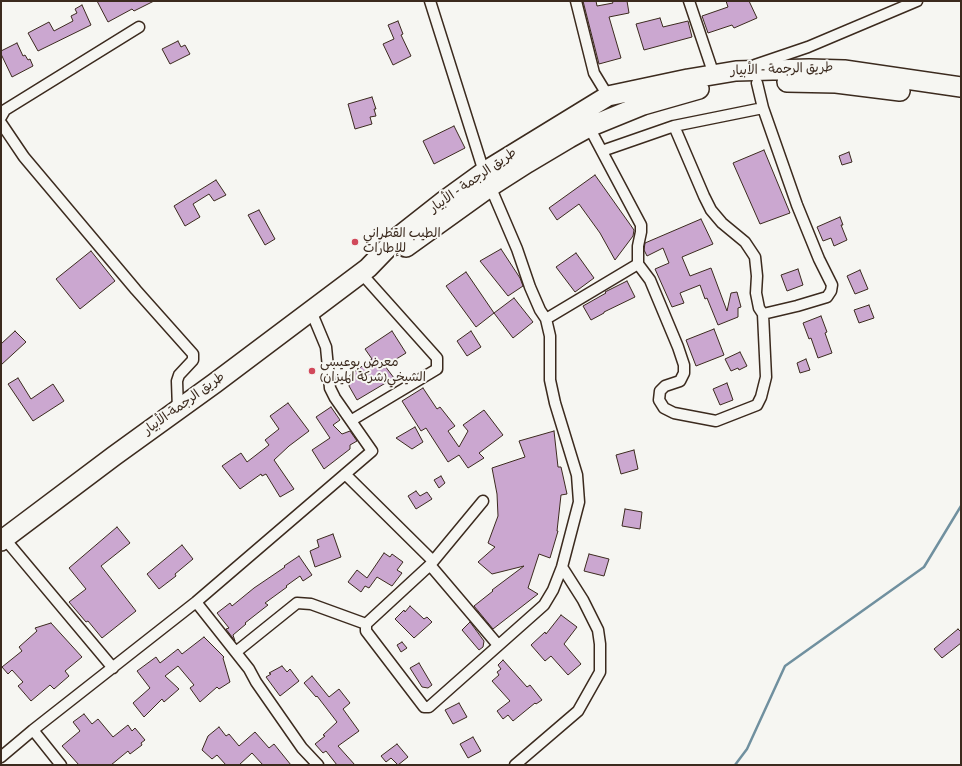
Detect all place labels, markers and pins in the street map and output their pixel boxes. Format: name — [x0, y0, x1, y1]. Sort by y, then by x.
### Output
place label: الطيب القطراني للإطارات — [363, 227, 441, 258]
marker: الطيب القطراني للإطارات — [350, 237, 360, 247]
place label: معرض بوعيسى الشيخي(شركة الميزان) — [320, 356, 426, 387]
marker: معرض بوعيسى الشيخي(شركة الميزان) — [307, 366, 317, 376]

